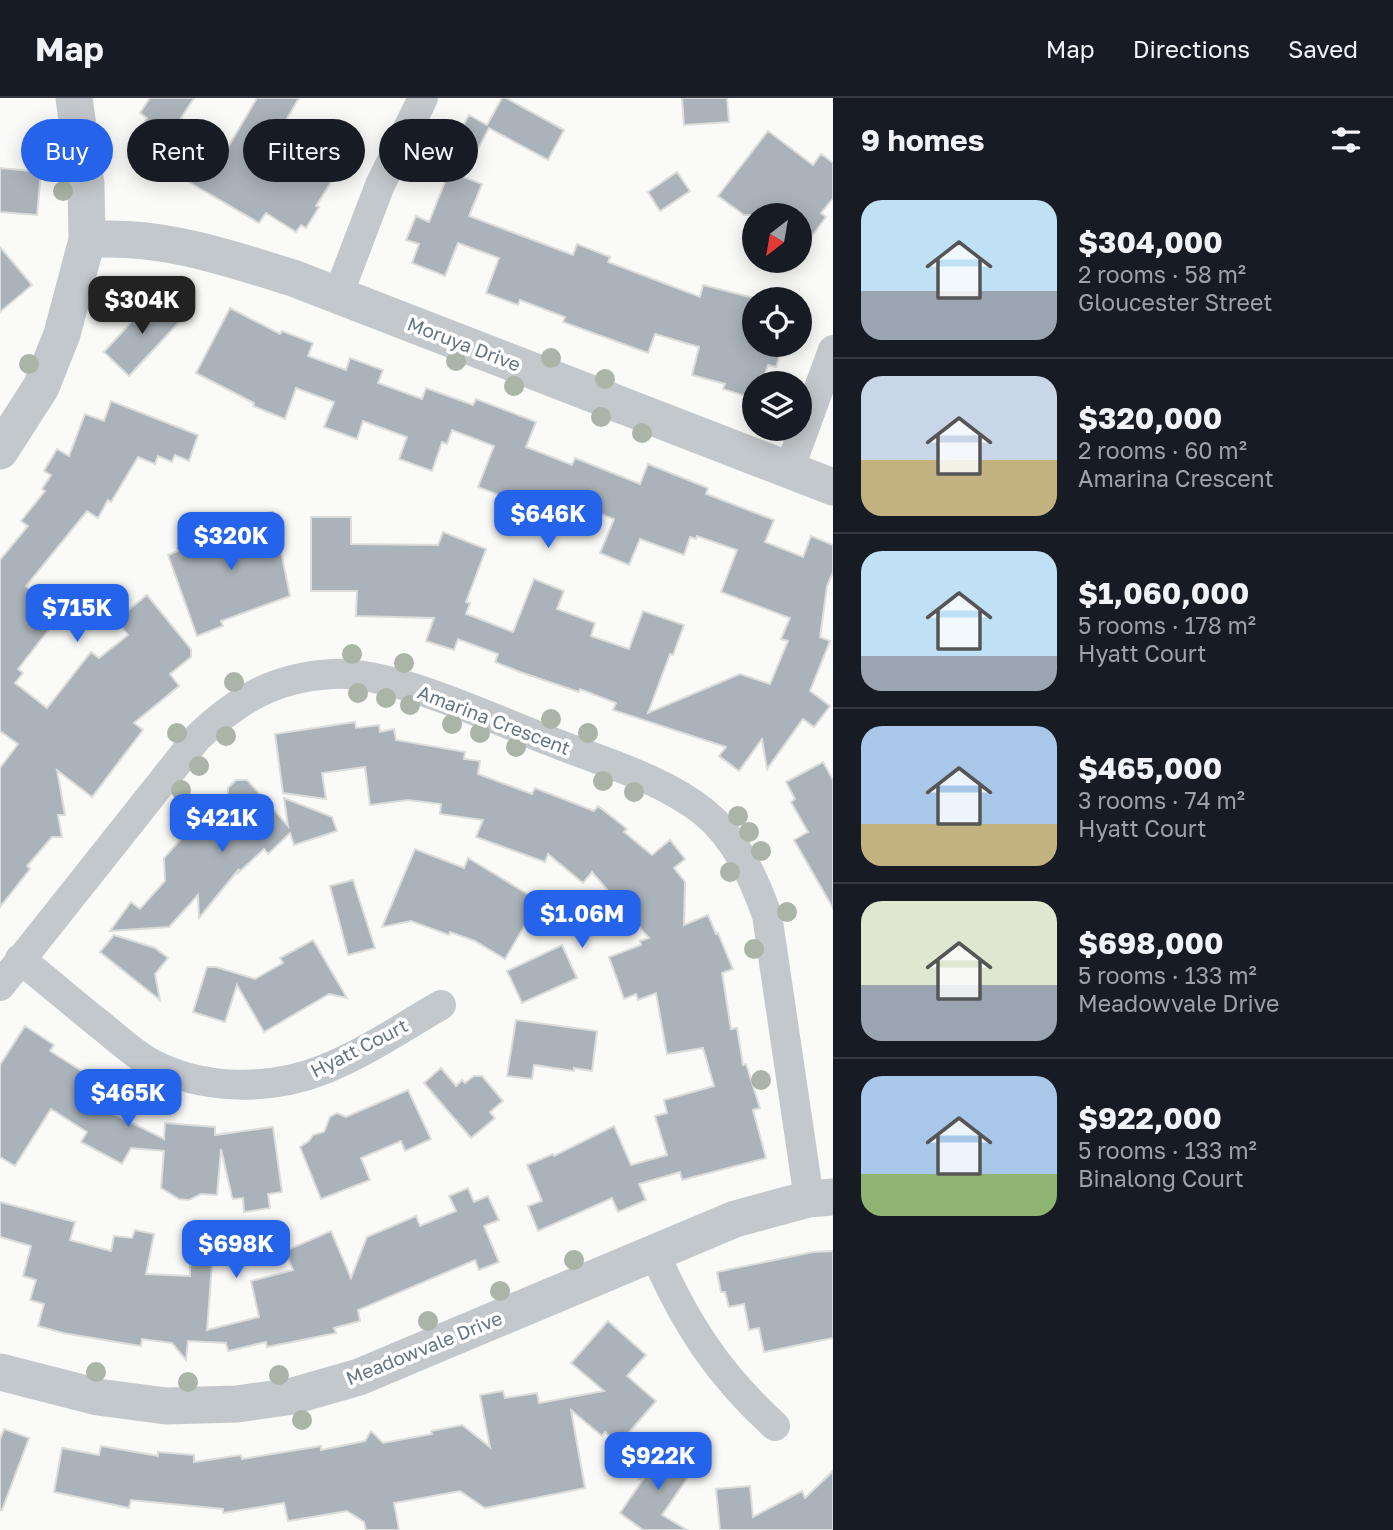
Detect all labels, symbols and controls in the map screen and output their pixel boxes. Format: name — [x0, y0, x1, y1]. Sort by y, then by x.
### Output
text: Map — [35, 29, 104, 68]
text: Map — [1046, 34, 1095, 63]
text: Directions — [1133, 34, 1250, 63]
text: Saved — [1288, 34, 1358, 63]
chip: Buy — [21, 119, 113, 182]
chip: Rent — [127, 119, 229, 182]
chip: Filters — [243, 119, 365, 182]
chip: New — [379, 119, 478, 182]
icon: filters — [1327, 121, 1365, 159]
text: 9 homes — [861, 122, 984, 158]
north arrow — [742, 203, 812, 273]
map controls — [742, 203, 812, 441]
text: $304,000 — [1078, 224, 1223, 260]
icon: home — [917, 228, 1001, 312]
text: 2 rooms · 58 m² — [1078, 260, 1246, 288]
pin: $304K — [93, 276, 191, 336]
text: $304K — [104, 285, 180, 313]
button: locate — [742, 287, 812, 357]
text: Gloucester Street — [1078, 288, 1272, 316]
street label: Moruya Drive — [404, 311, 524, 376]
button: layers — [742, 371, 812, 441]
text: $320,000 — [1078, 400, 1222, 436]
icon: home — [917, 404, 1001, 488]
text: 2 rooms · 60 m² — [1078, 436, 1247, 464]
text: Amarina Crescent — [1078, 464, 1274, 492]
pin: $646K — [499, 490, 597, 550]
text: $646K — [510, 499, 586, 527]
pin: $320K — [182, 512, 280, 572]
text: $320K — [193, 521, 269, 549]
text: $1,060,000 — [1078, 575, 1249, 611]
icon: home — [917, 579, 1001, 663]
pin: $715K — [28, 584, 126, 644]
text: $715K — [42, 593, 112, 621]
text: 5 rooms · 178 m² — [1078, 611, 1256, 639]
text: Hyatt Court — [1078, 639, 1206, 667]
street label: Amarina Crescent — [415, 680, 574, 759]
text: $465,000 — [1078, 750, 1222, 786]
icon: home — [917, 754, 1001, 838]
text: 3 rooms · 74 m² — [1078, 786, 1245, 814]
pin: $421K — [173, 794, 271, 854]
text: $421K — [186, 803, 258, 831]
text: Hyatt Court — [1078, 814, 1206, 842]
pin: $1.06M — [525, 890, 639, 950]
text: $1.06M — [540, 899, 624, 927]
text: $698,000 — [1078, 925, 1224, 961]
icon: home — [917, 929, 1001, 1013]
text: 5 rooms · 133 m² — [1078, 961, 1257, 989]
text: Meadowvale Drive — [1078, 989, 1279, 1017]
street label: Hyatt Court — [306, 1013, 411, 1082]
pin: $465K — [79, 1070, 177, 1129]
text: $465K — [90, 1078, 166, 1106]
text: $922,000 — [1078, 1100, 1222, 1136]
icon: home — [917, 1104, 1001, 1188]
text: 5 rooms · 133 m² — [1078, 1136, 1257, 1164]
text: Binalong Court — [1078, 1164, 1244, 1192]
pin: $698K — [187, 1220, 285, 1280]
text: $698K — [198, 1229, 274, 1257]
street label: Meadowvale Drive — [342, 1306, 505, 1389]
pin: $922K — [609, 1432, 707, 1492]
text: $922K — [621, 1441, 695, 1469]

